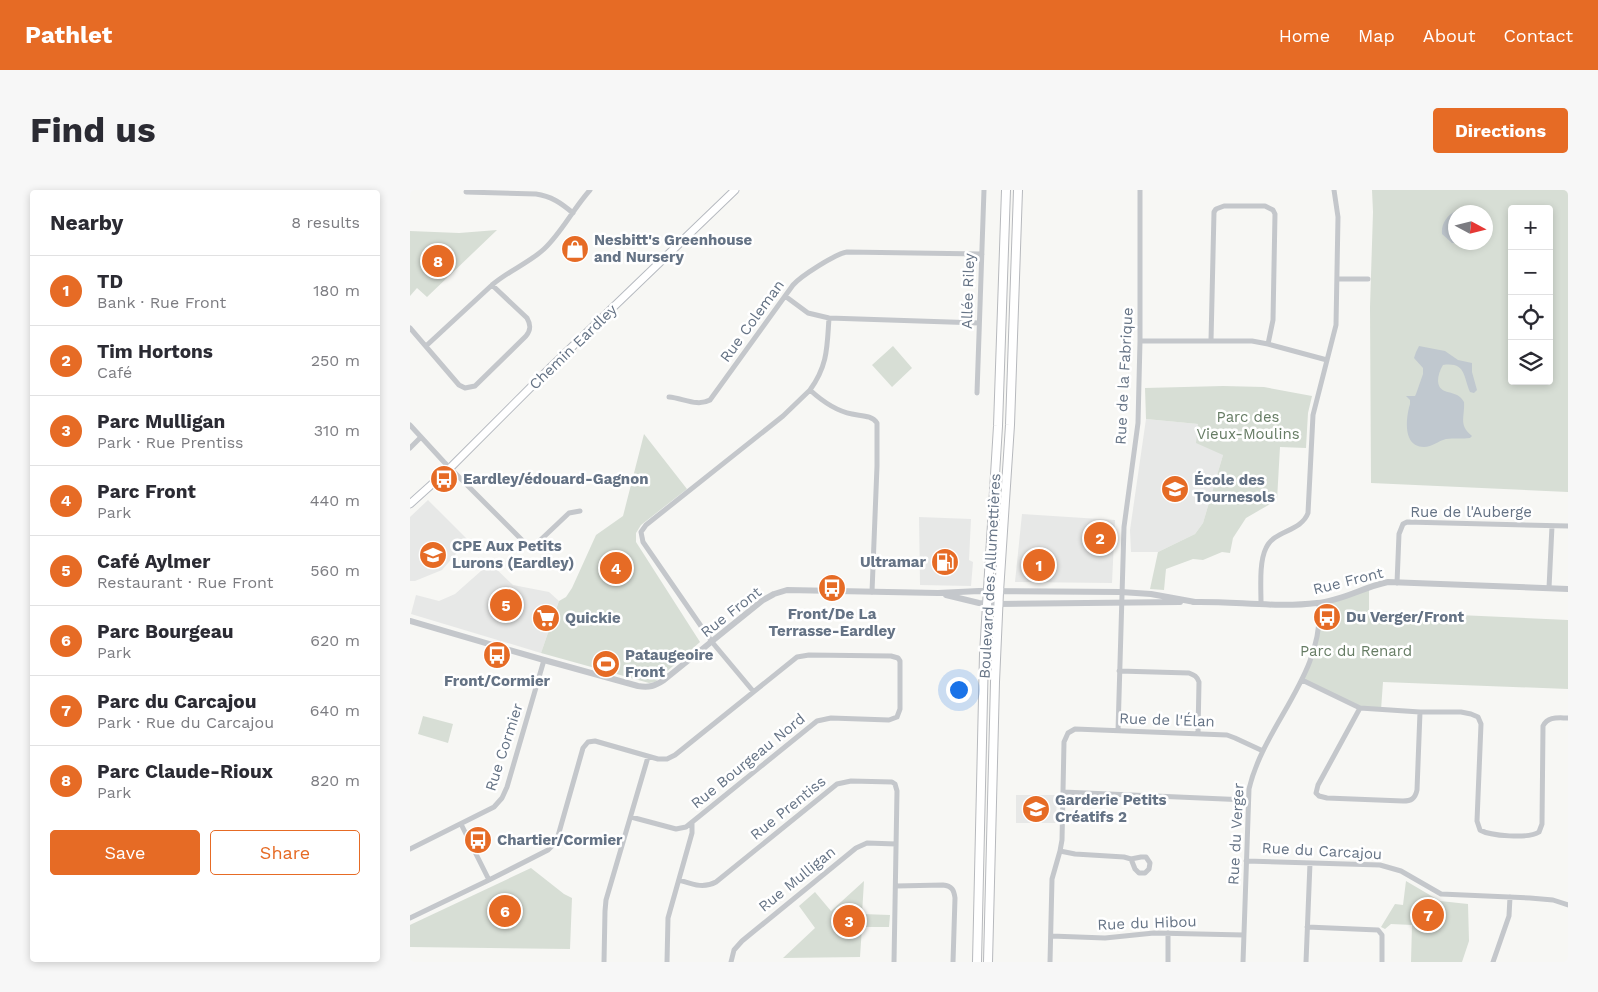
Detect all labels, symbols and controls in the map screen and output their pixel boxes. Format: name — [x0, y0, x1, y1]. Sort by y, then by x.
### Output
text: Pathlet — [25, 21, 112, 49]
text: Home — [1279, 25, 1330, 46]
text: Map — [1358, 25, 1395, 46]
text: About — [1423, 25, 1475, 46]
text: Contact — [1503, 25, 1573, 46]
button: Directions — [1433, 108, 1568, 153]
text: Find us — [30, 109, 156, 151]
north arrow — [1448, 205, 1493, 250]
map controls — [1508, 205, 1553, 385]
button: + — [1508, 205, 1553, 250]
text: Nearby — [50, 210, 123, 235]
text: 8 results — [291, 213, 360, 232]
place label: Nesbitt's Greenhouse and Nursery — [594, 231, 753, 266]
shop icon: Nesbitt's Greenhouse and Nursery — [560, 234, 590, 264]
pin: 8 — [422, 242, 454, 280]
button: − — [1508, 250, 1553, 295]
street label: Allée Riley — [958, 252, 978, 329]
text: TD — [97, 270, 123, 293]
street label: Rue Coleman — [716, 276, 788, 366]
text: 1 — [63, 281, 69, 300]
text: 180 m — [313, 281, 360, 300]
text: Bank · Rue Front — [97, 293, 226, 312]
button: locate — [1508, 295, 1553, 340]
street label: Chemin Eardley — [525, 300, 621, 393]
street label: Rue de la Fabrique — [1111, 307, 1137, 445]
text: Tim Hortons — [97, 340, 213, 363]
button: layers — [1508, 340, 1553, 385]
text: 2 — [61, 351, 71, 370]
text: 250 m — [311, 351, 360, 370]
text: Café — [97, 363, 132, 382]
park label: Parc des Vieux-Moulins — [1196, 408, 1300, 443]
text: Parc Mulligan — [97, 410, 225, 433]
text: 3 — [61, 421, 71, 440]
text: 310 m — [314, 421, 360, 440]
text: Park · Rue Prentiss — [97, 433, 244, 452]
bus stop icon: Eardley/édouard-Gagnon — [429, 464, 459, 494]
place label: Eardley/édouard-Gagnon — [463, 470, 648, 488]
place label: École des Tournesols — [1194, 471, 1275, 506]
street label: Boulevard des Allumettières — [976, 473, 1004, 679]
school or university icon: École des Tournesols — [1160, 474, 1190, 504]
text: Parc Front — [97, 480, 196, 503]
text: 4 — [61, 491, 71, 510]
text: 440 m — [310, 491, 360, 510]
text: Park — [97, 503, 131, 522]
street label: Rue de l'Auberge — [1410, 503, 1532, 521]
pin: 2 — [1084, 519, 1116, 557]
place label: CPE Aux Petits Lurons (Eardley) — [452, 537, 574, 572]
school or university icon: CPE Aux Petits Lurons (Eardley) — [418, 540, 448, 570]
pin: 1 — [1023, 546, 1055, 584]
fuel station icon: Ultramar — [930, 547, 960, 577]
pin: 4 — [600, 549, 632, 587]
text: Café Aylmer — [97, 550, 210, 573]
place label: Ultramar — [860, 553, 927, 571]
text: 5 — [61, 561, 71, 580]
text: 560 m — [310, 561, 360, 580]
street label: Rue Front — [1311, 563, 1386, 598]
text: Restaurant · Rue Front — [97, 573, 274, 592]
bus stop icon: Front/De La Terrasse-Eardley — [817, 573, 847, 603]
street label: Rue Front — [697, 582, 765, 641]
pin: 5 — [490, 586, 522, 624]
bus stop icon: Du Verger/Front — [1312, 602, 1342, 632]
supermarket icon: Quickie — [531, 603, 561, 633]
place label: Front/De La Terrasse-Eardley — [769, 605, 896, 640]
place label: Du Verger/Front — [1346, 608, 1464, 626]
place label: Quickie — [565, 609, 621, 627]
text: Parc Bourgeau — [97, 620, 233, 643]
text: 6 — [61, 631, 71, 650]
text: 620 m — [310, 631, 360, 650]
bus stop icon: Front/Cormier — [482, 640, 512, 670]
park label: Parc du Renard — [1300, 642, 1412, 660]
text: Park — [97, 643, 131, 662]
place label: Pataugeoire Front — [625, 646, 714, 681]
sports icon: Pataugeoire Front — [591, 649, 621, 679]
place label: Front/Cormier — [444, 672, 551, 690]
your location — [946, 677, 972, 703]
text: Parc du Carcajou — [97, 690, 257, 713]
text: 7 — [61, 701, 71, 720]
text: 640 m — [310, 701, 360, 720]
street label: Rue Cormier — [481, 701, 527, 793]
street label: Rue de l'Élan — [1119, 709, 1215, 731]
street label: Rue Bourgeau Nord — [687, 710, 809, 812]
text: Park · Rue du Carcajou — [97, 713, 274, 732]
text: Parc Claude-Rioux — [97, 760, 273, 783]
text: 8 — [61, 771, 71, 790]
text: 820 m — [310, 771, 360, 790]
street label: Rue Prentiss — [747, 772, 829, 844]
street label: Rue du Verger — [1224, 782, 1248, 886]
text: Park — [97, 783, 131, 802]
place label: Garderie Petits Créatifs 2 — [1055, 791, 1167, 826]
school or university icon: Garderie Petits Créatifs 2 — [1021, 794, 1051, 824]
bus stop icon: Chartier/Cormier — [463, 825, 493, 855]
button: Save — [50, 830, 200, 875]
button: Share — [210, 830, 360, 875]
place label: Chartier/Cormier — [497, 831, 623, 849]
street label: Rue du Carcajou — [1261, 839, 1383, 863]
street label: Rue Mulligan — [755, 843, 839, 915]
pin: 6 — [489, 892, 521, 930]
pin: 7 — [1412, 896, 1444, 934]
pin: 3 — [833, 902, 865, 940]
street label: Rue du Hibou — [1097, 912, 1197, 934]

